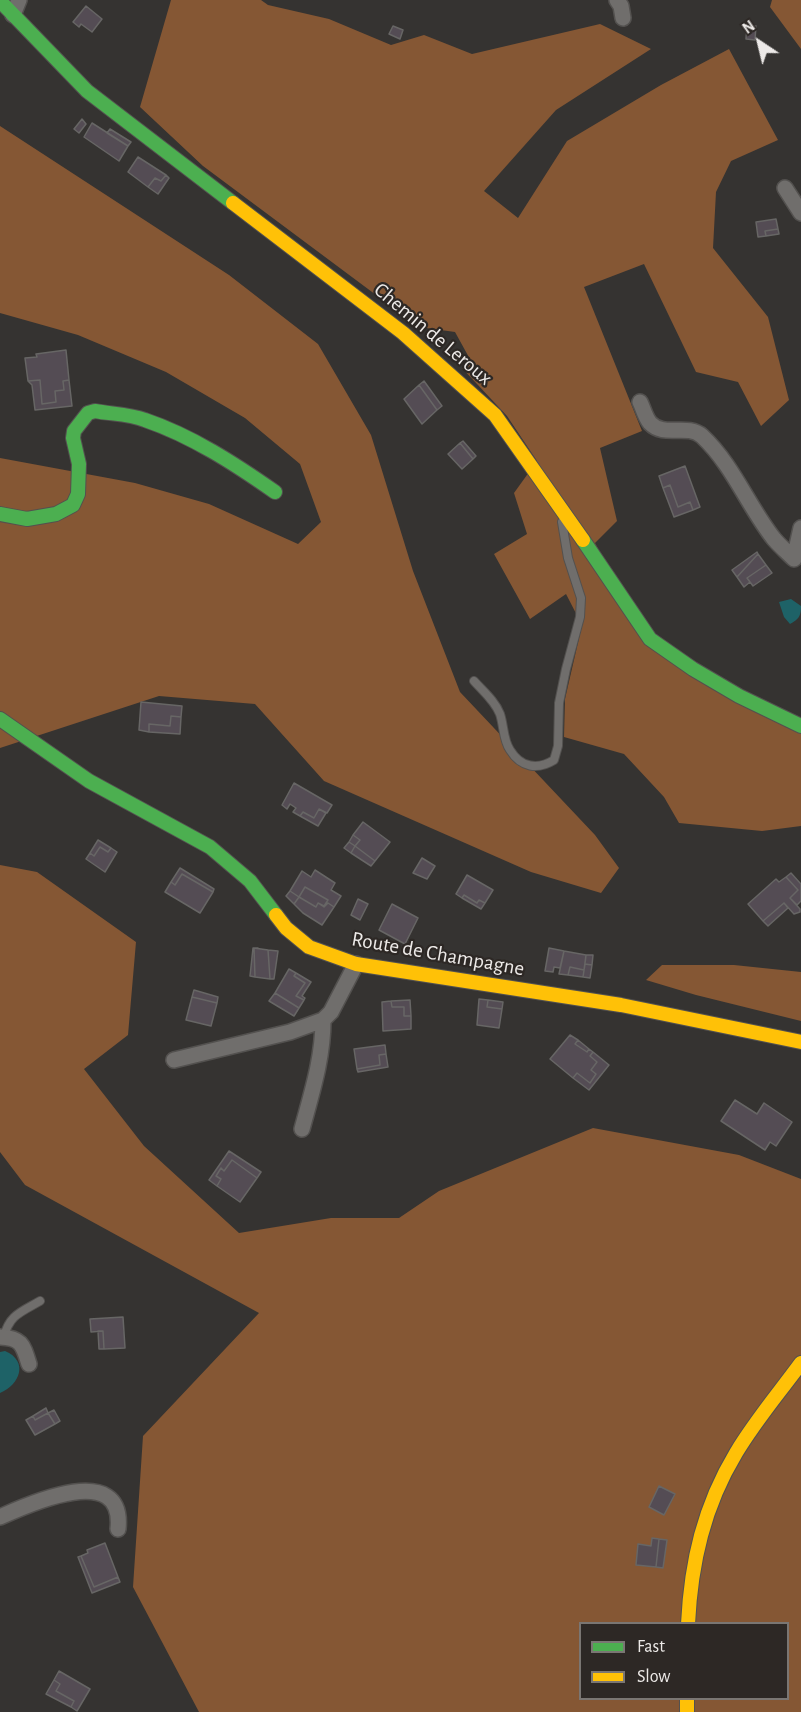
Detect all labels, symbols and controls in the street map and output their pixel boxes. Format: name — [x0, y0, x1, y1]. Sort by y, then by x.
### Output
north arrow — [729, 12, 789, 72]
text: N — [740, 18, 758, 37]
street label: Chemin de Leroux — [369, 277, 497, 391]
street label: Route de Champagne — [350, 926, 526, 982]
legend — [579, 1622, 789, 1700]
text: Fast — [637, 1638, 665, 1656]
text: Slow — [637, 1668, 670, 1686]

